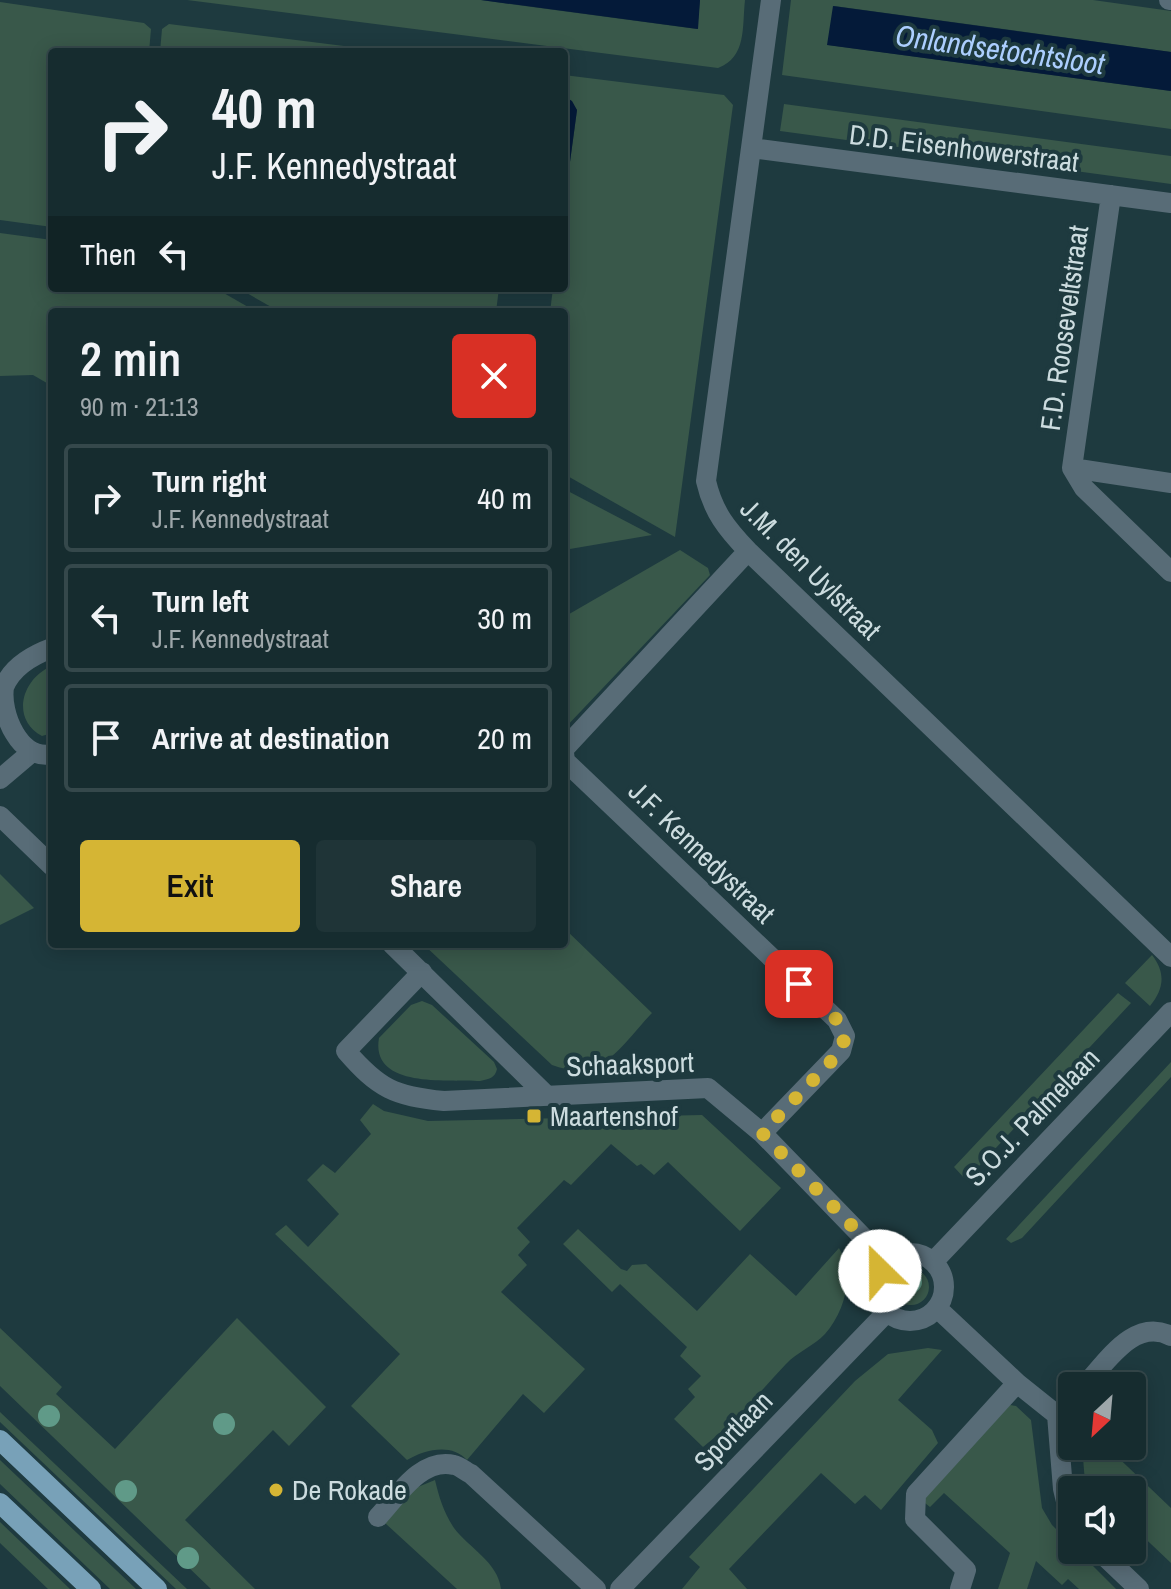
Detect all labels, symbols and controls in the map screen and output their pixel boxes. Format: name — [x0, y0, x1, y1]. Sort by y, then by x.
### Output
water label: Onlandsetochtsloot — [893, 15, 1108, 84]
text: 40 m — [212, 70, 317, 145]
icon: right — [80, 80, 184, 184]
street label: D.D. Eisenhowerstraat — [847, 115, 1081, 181]
text: J.F. Kennedystraat — [212, 142, 457, 190]
street label: F.D. Rooseveltstraat — [1031, 223, 1097, 433]
icon: left — [152, 232, 196, 276]
text: Then — [80, 234, 136, 274]
text: 2 min — [80, 326, 181, 391]
button: close — [452, 334, 536, 418]
text: 90 m · 21:13 — [80, 389, 199, 424]
text: Turn right — [152, 461, 266, 501]
icon: right — [84, 476, 128, 520]
text: 40 m — [477, 478, 532, 518]
street label: J.M. den Uylstraat — [732, 490, 890, 648]
text: J.F. Kennedystraat — [152, 501, 329, 536]
text: Turn left — [152, 581, 249, 621]
icon: left — [84, 596, 128, 640]
text: 30 m — [477, 598, 532, 638]
text: J.F. Kennedystraat — [152, 621, 329, 656]
icon: arrive — [84, 716, 128, 760]
text: Arrive at destination — [152, 718, 390, 758]
text: 20 m — [477, 718, 532, 758]
street label: J.F. Kennedystraat — [620, 772, 784, 932]
button: Exit — [80, 840, 300, 932]
button: Share — [316, 840, 536, 932]
pin — [765, 950, 833, 1018]
icon: arrive — [777, 962, 821, 1006]
street label: S.O.J. Palmelaan — [956, 1040, 1108, 1194]
street label: Schaaksport — [566, 1043, 694, 1085]
place label: Maartenshof — [550, 1097, 678, 1135]
marker: Maartenshof — [525, 1107, 543, 1125]
position arrow — [838, 1229, 922, 1313]
north arrow — [1058, 1372, 1146, 1460]
map controls — [1058, 1372, 1146, 1564]
street label: Sportlaan — [685, 1382, 781, 1480]
place label: De Rokade — [292, 1471, 407, 1509]
button: sound — [1058, 1476, 1146, 1564]
marker: De Rokade — [267, 1481, 285, 1499]

